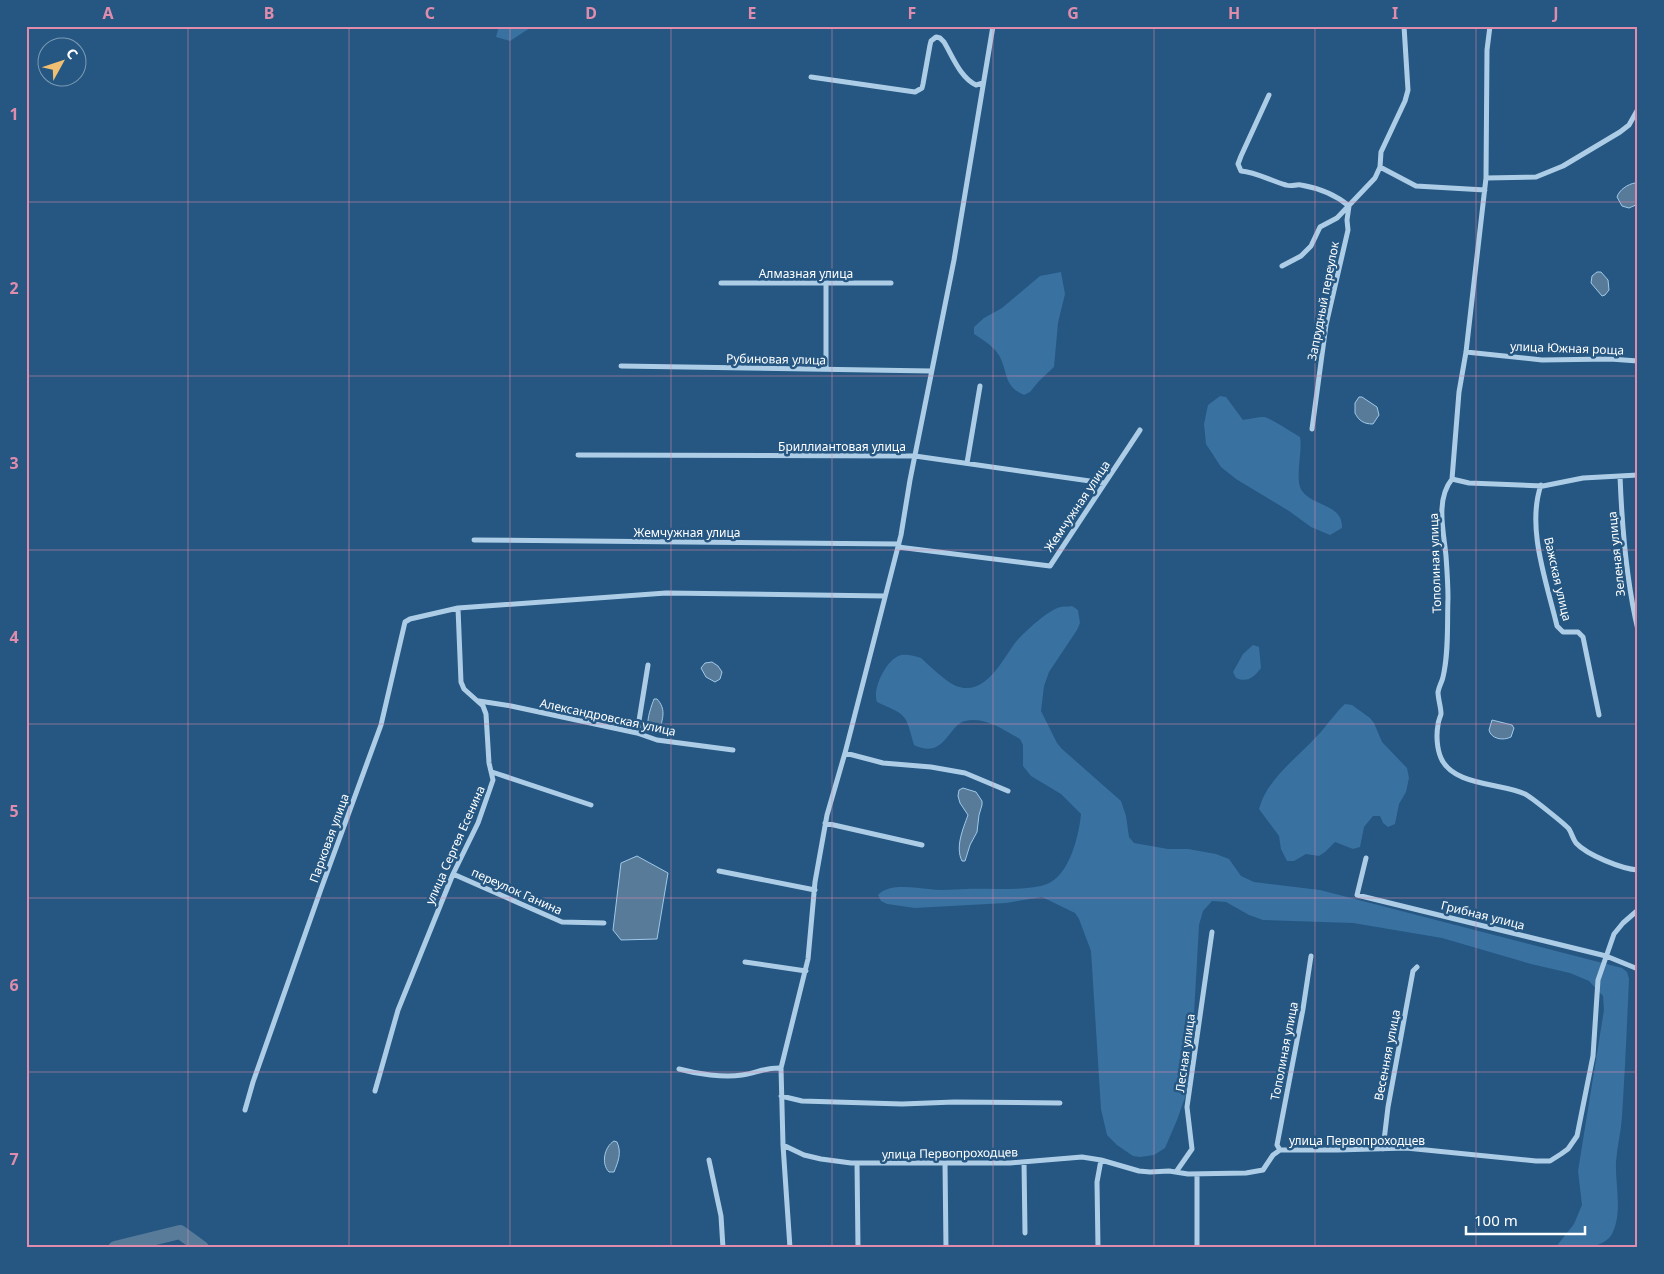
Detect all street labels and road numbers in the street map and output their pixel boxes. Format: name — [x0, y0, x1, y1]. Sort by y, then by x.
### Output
street label: Запрудный переулок — [1303, 239, 1343, 362]
street label: Алмазная улица — [759, 265, 853, 282]
street label: улица Южная роща — [1510, 338, 1624, 358]
street label: Рубиновая улица — [726, 350, 826, 368]
street label: Бриллиантовая улица — [778, 438, 906, 455]
street label: Жемчужная улица — [1040, 457, 1114, 555]
street label: Зеленая улица — [1603, 511, 1629, 597]
street label: Тополиная улица — [1425, 513, 1445, 613]
street label: Жемчужная улица — [634, 524, 740, 541]
street label: Важская улица — [1540, 535, 1576, 623]
street label: Александровская улица — [538, 694, 678, 740]
street label: улица Сергея Есенина — [421, 783, 489, 907]
street label: Парковая улица — [305, 791, 353, 885]
street label: переулок Ганина — [469, 863, 565, 919]
street label: Грибная улица — [1439, 896, 1527, 934]
street label: Тополиная улица — [1266, 1000, 1302, 1102]
street label: Весенняя улица — [1370, 1008, 1404, 1102]
street label: Лесная улица — [1171, 1013, 1199, 1093]
street label: улица Первопроходцев — [1289, 1132, 1425, 1149]
street label: улица Первопроходцев — [882, 1143, 1018, 1163]

